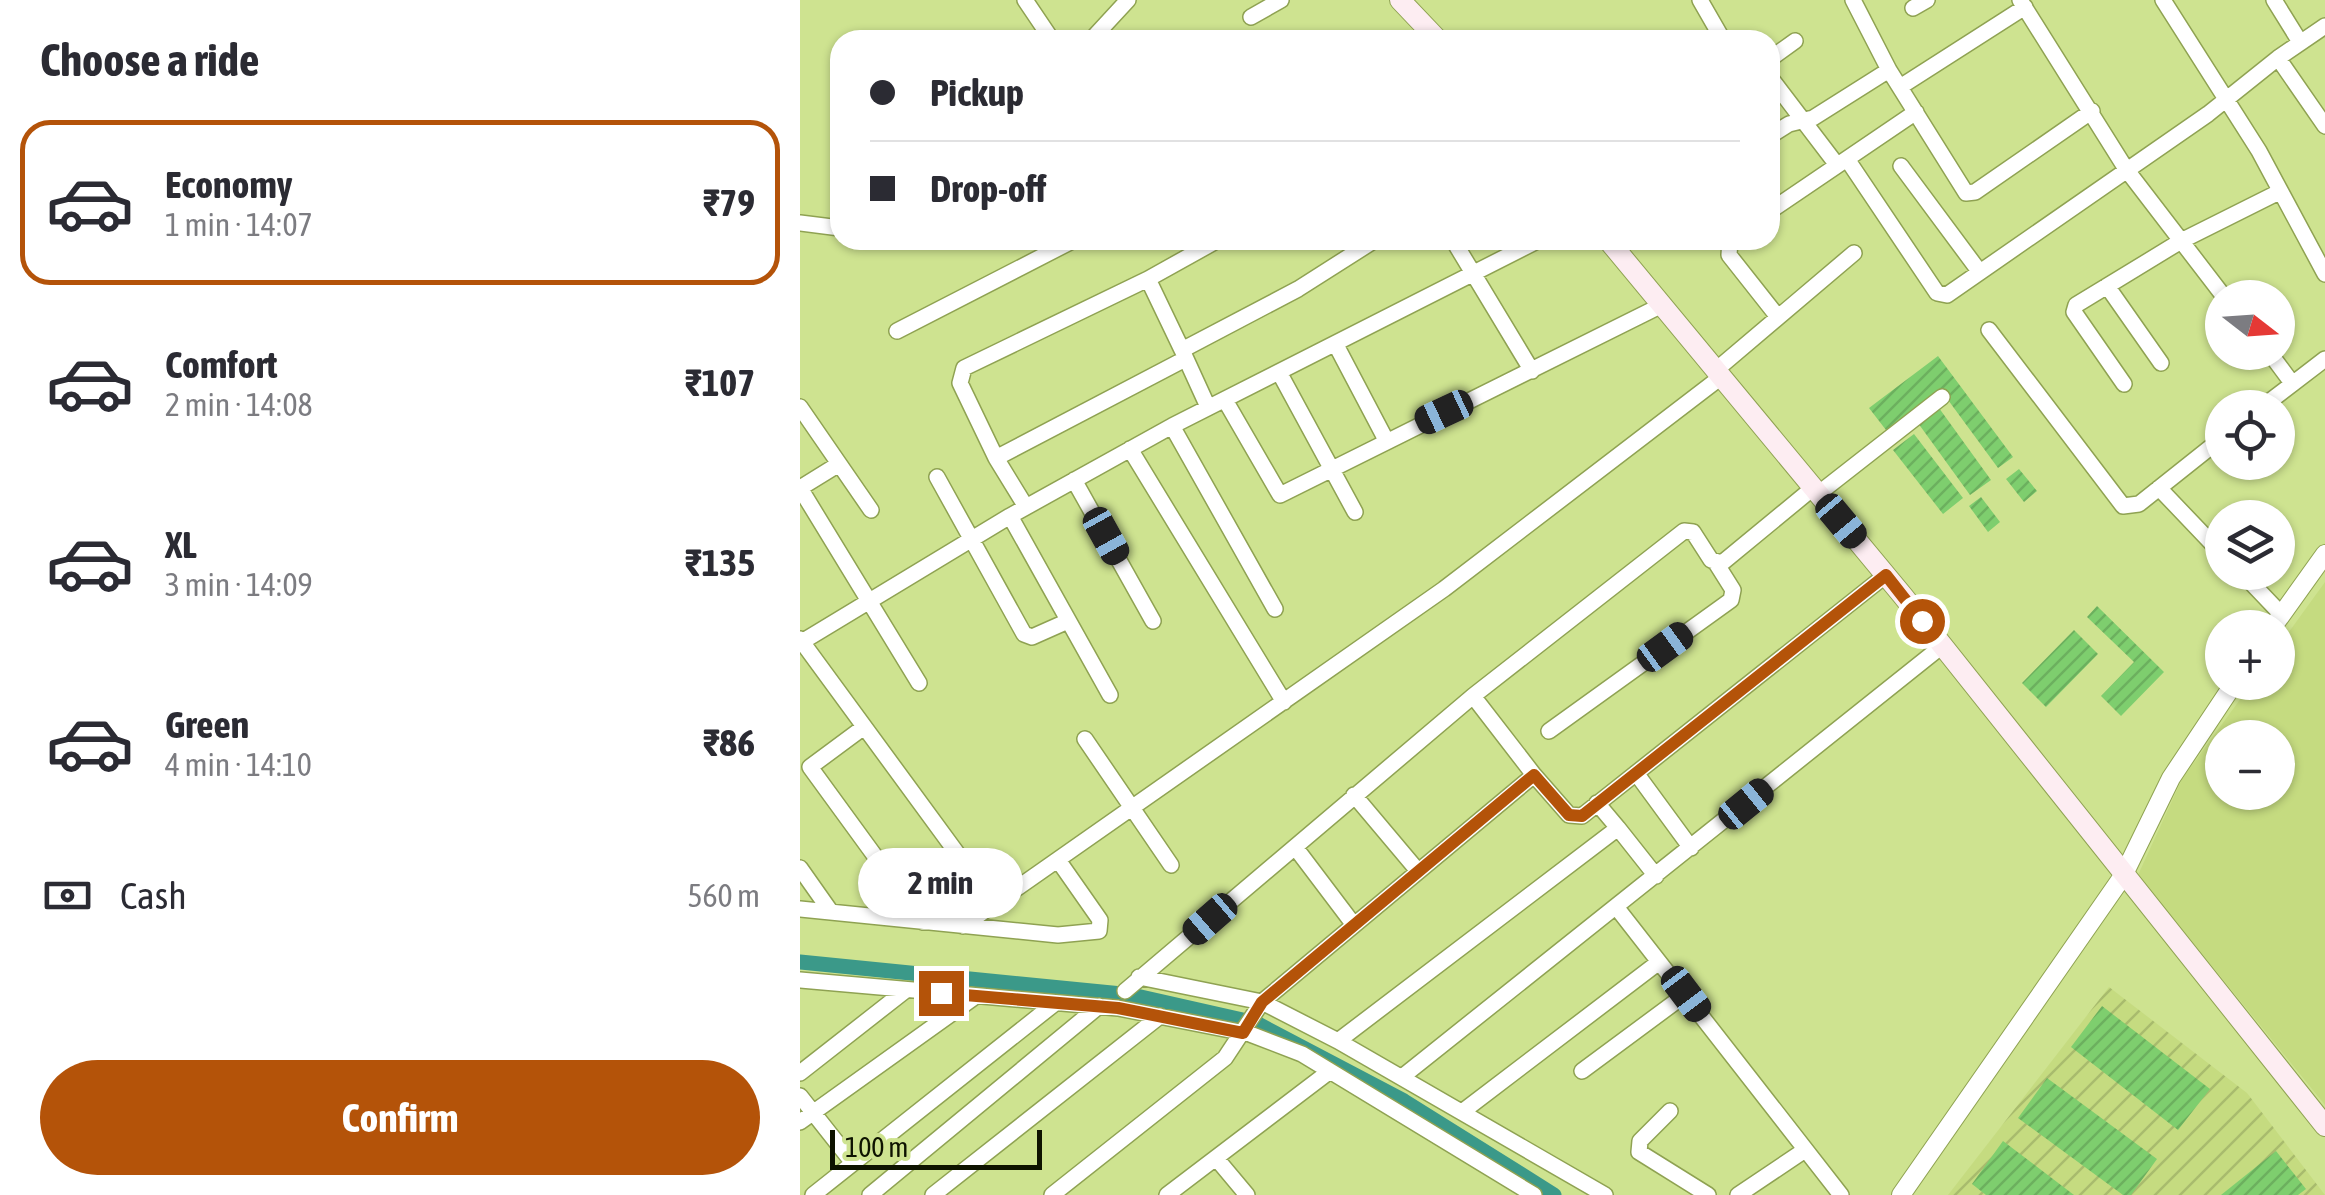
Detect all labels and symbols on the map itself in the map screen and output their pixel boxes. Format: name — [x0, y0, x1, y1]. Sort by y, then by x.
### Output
north arrow — [2205, 280, 2295, 370]
car — [1410, 386, 1478, 438]
car — [1810, 488, 1872, 554]
car — [1078, 502, 1134, 570]
route start — [1900, 599, 1945, 644]
car — [1632, 617, 1698, 677]
car — [1713, 773, 1779, 835]
callout: 2 min — [858, 848, 1024, 918]
car — [1178, 888, 1242, 950]
car — [1656, 961, 1716, 1027]
route end — [919, 971, 964, 1016]
scale bar — [830, 1125, 1042, 1170]

